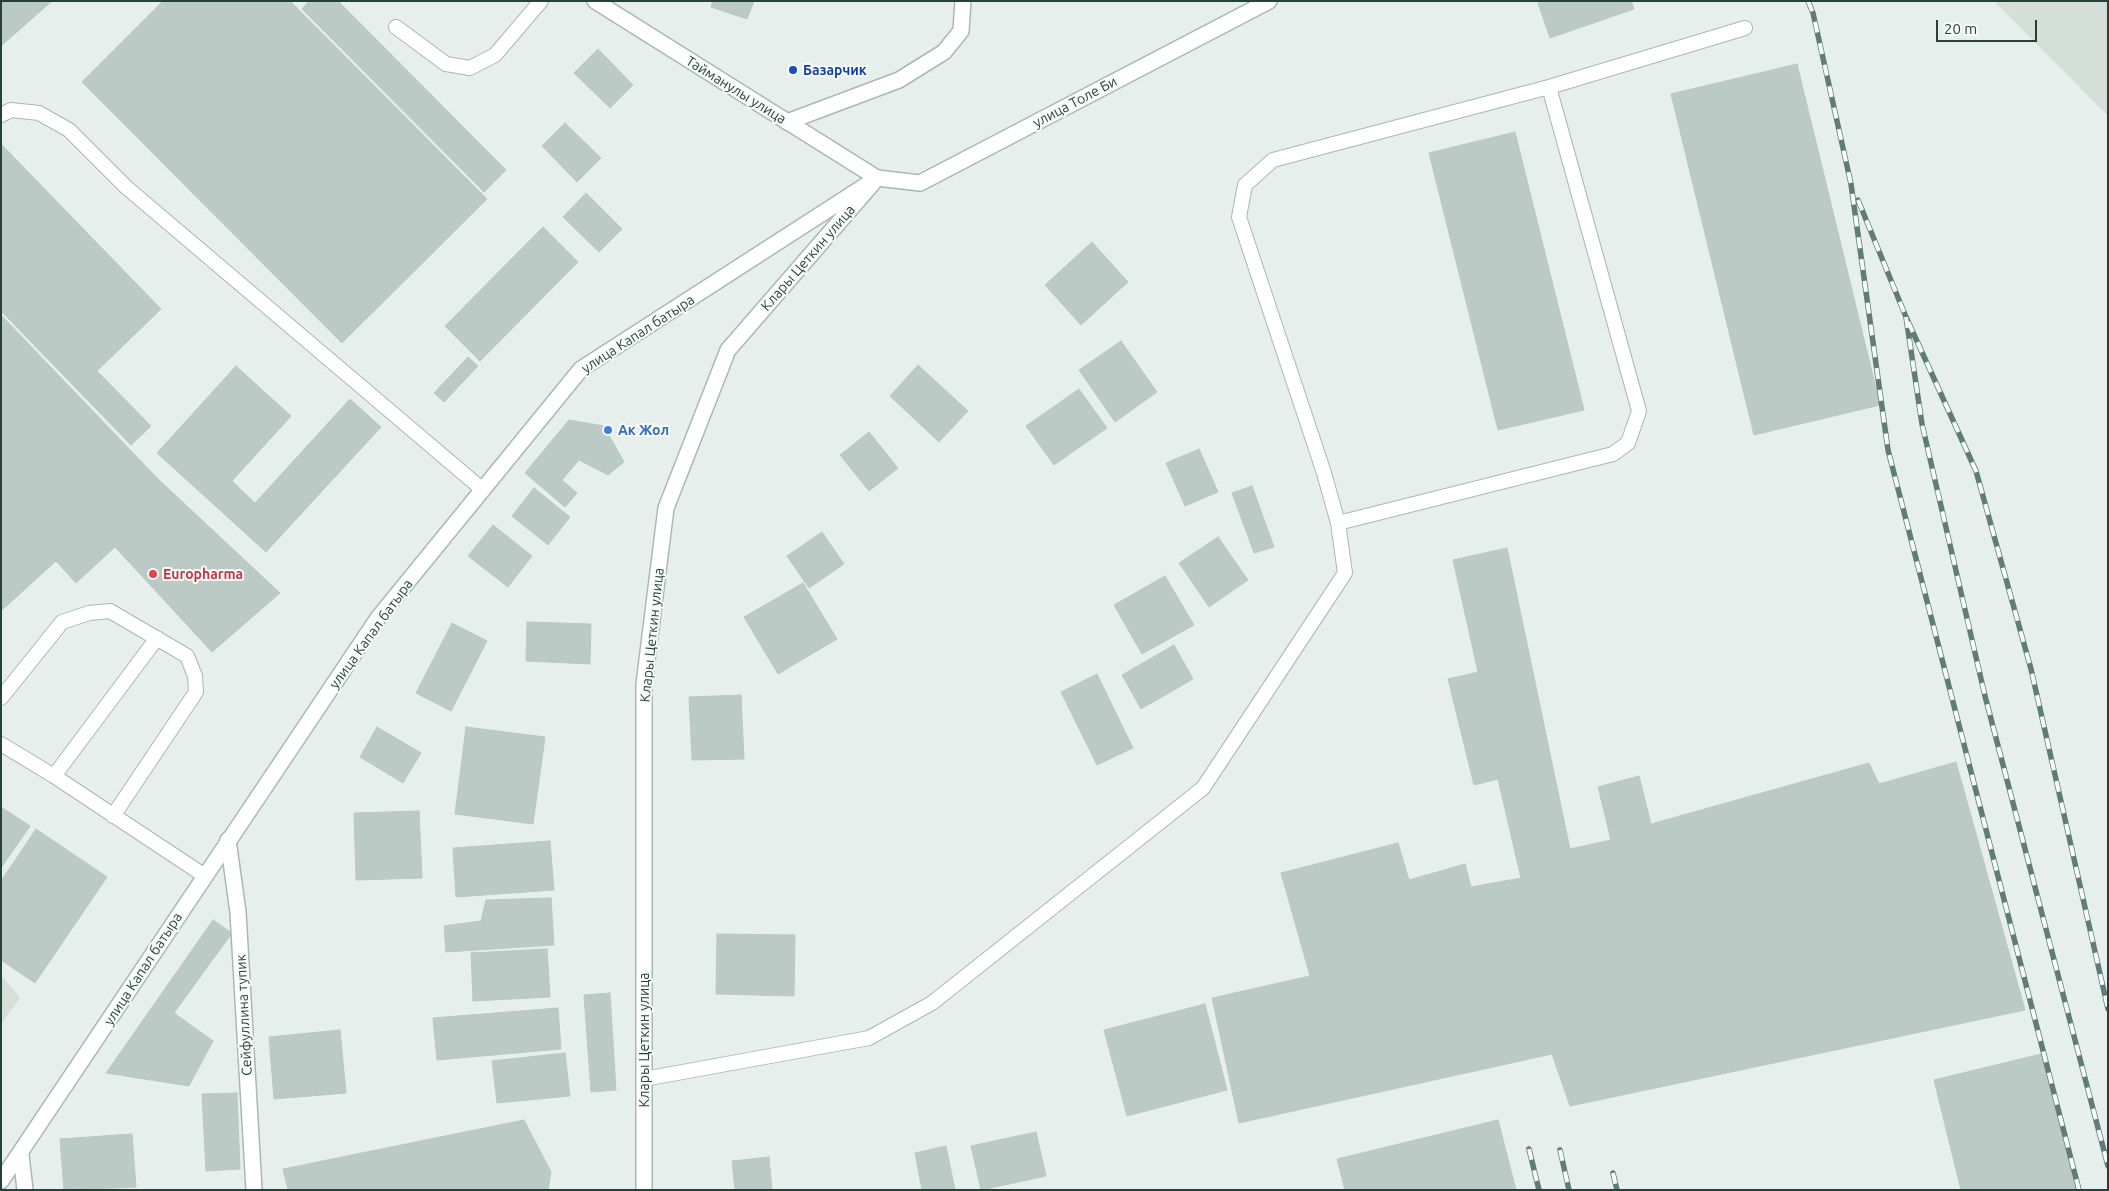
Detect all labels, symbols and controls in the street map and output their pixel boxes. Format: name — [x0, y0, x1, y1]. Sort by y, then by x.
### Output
scale bar — [1939, 10, 2040, 42]
text: 20 m — [1944, 20, 1977, 37]
street label: Тайманулы улица — [683, 52, 789, 128]
place label: Базарчик — [803, 62, 867, 78]
marker: Базарчик — [787, 64, 799, 76]
street label: улица Толе Би — [1030, 73, 1120, 131]
street label: Клары Цеткин улица — [757, 202, 859, 314]
street label: улица Капал батыра — [578, 291, 698, 377]
place label: Ак Жол — [618, 422, 669, 438]
marker: Ак Жол — [602, 424, 614, 436]
place label: Europharma — [163, 566, 243, 582]
street label: Клары Цеткин улица — [637, 567, 667, 703]
marker: Europharma — [147, 568, 159, 580]
street label: улица Капал батыра — [326, 576, 416, 692]
street label: улица Капал батыра — [100, 909, 186, 1029]
street label: Сейфуллина тупик — [232, 954, 256, 1076]
street label: Клары Цеткин улица — [636, 972, 652, 1108]

